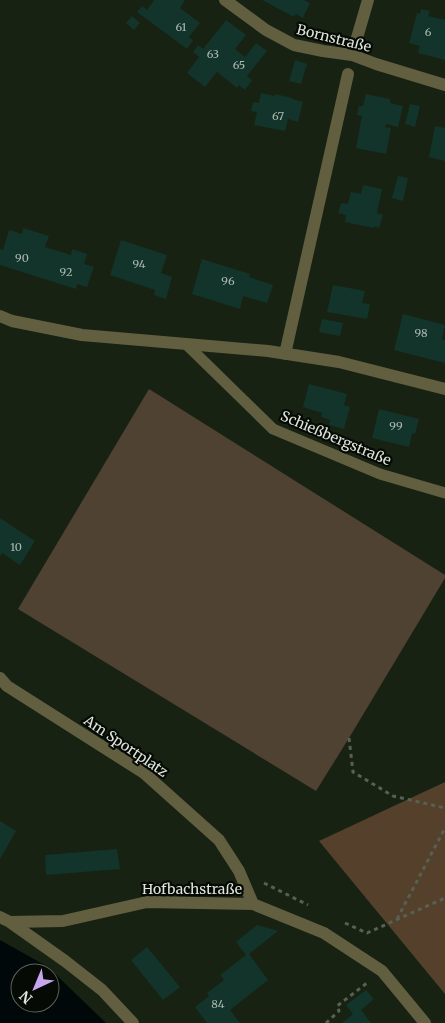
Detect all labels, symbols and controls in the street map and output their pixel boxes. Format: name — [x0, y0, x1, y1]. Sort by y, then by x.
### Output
house number: 61 — [176, 20, 186, 34]
street label: Bornstraße — [295, 20, 373, 56]
house number: 6 — [425, 25, 432, 39]
house number: 63 — [207, 47, 219, 61]
house number: 65 — [233, 58, 245, 72]
house number: 67 — [272, 109, 284, 123]
house number: 90 — [15, 251, 29, 265]
house number: 94 — [132, 257, 146, 271]
house number: 92 — [60, 265, 72, 279]
house number: 96 — [221, 274, 235, 288]
house number: 98 — [414, 326, 428, 340]
street label: Schießbergstraße — [278, 407, 394, 469]
house number: 99 — [389, 419, 403, 433]
house number: 10 — [10, 540, 22, 554]
street label: Am Sportplatz — [80, 711, 172, 781]
street label: Hofbachstraße — [142, 880, 242, 898]
north arrow — [10, 963, 60, 1013]
text: N — [16, 987, 36, 1008]
house number: 84 — [211, 997, 225, 1011]

